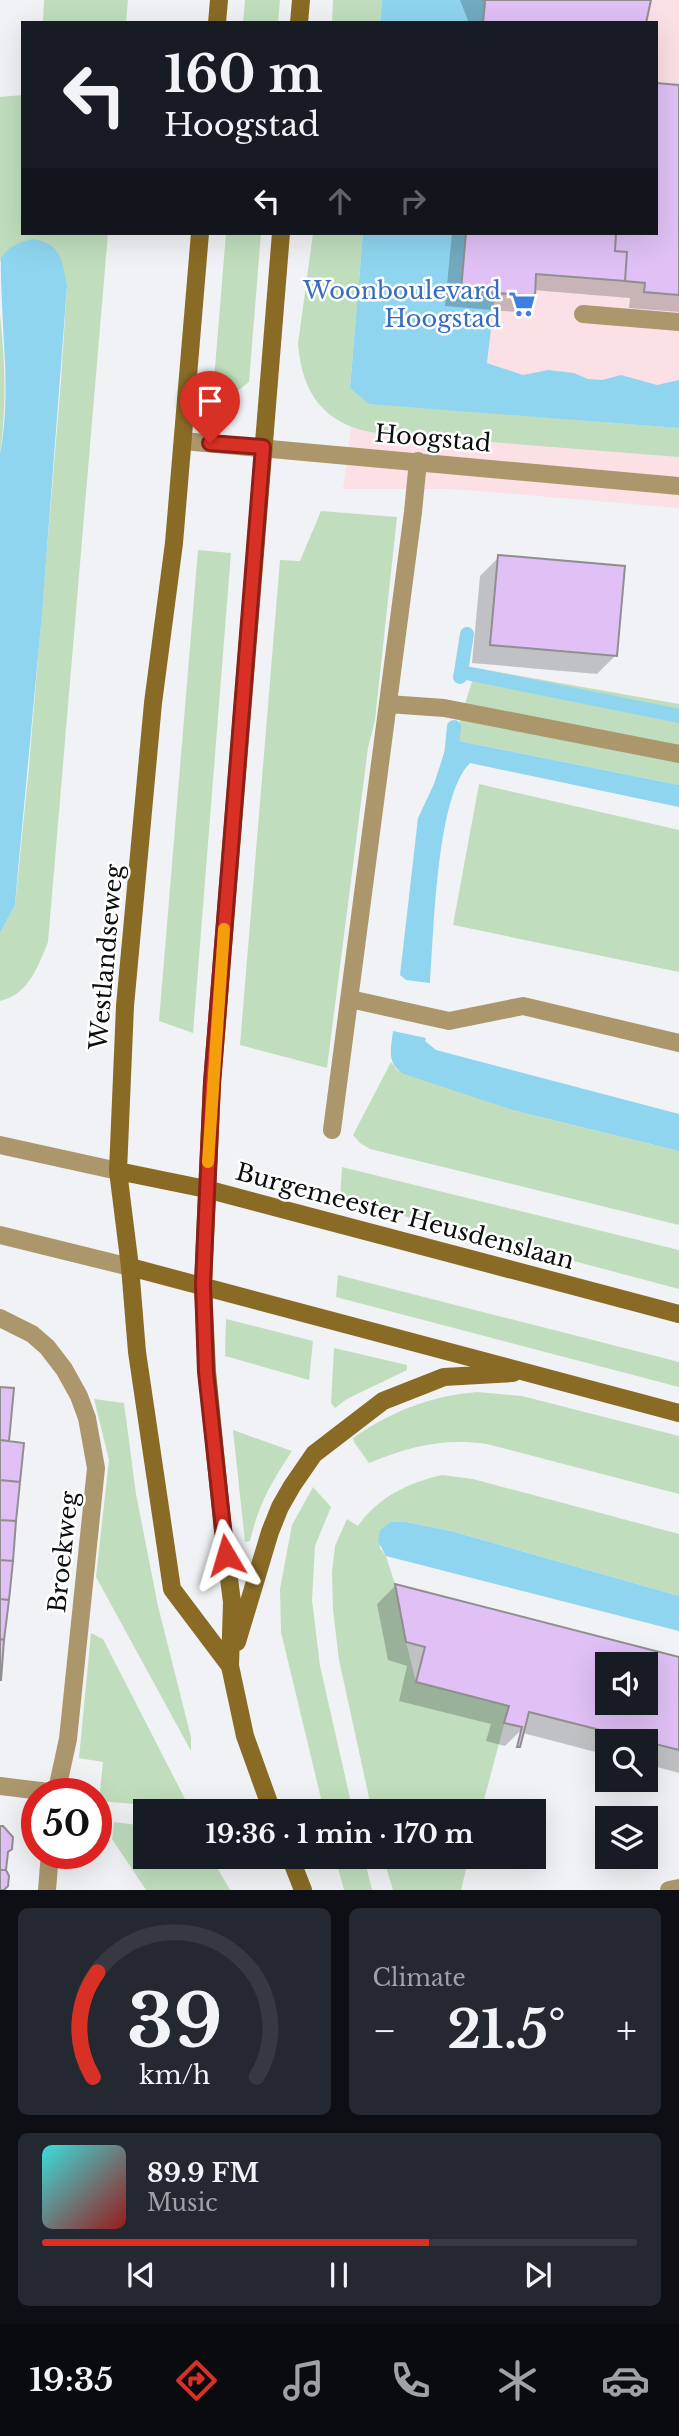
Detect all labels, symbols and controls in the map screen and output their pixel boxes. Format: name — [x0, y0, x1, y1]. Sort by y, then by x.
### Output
text: 160 m — [164, 44, 323, 105]
icon: left — [49, 49, 140, 140]
text: Hoogstad — [164, 105, 320, 145]
icon: left — [248, 182, 286, 220]
icon: ahead — [321, 182, 359, 220]
icon: right — [394, 182, 432, 220]
place label: Woonboulevard Hoogstad — [302, 276, 501, 333]
supermarket icon: Woonboulevard Hoogstad — [507, 289, 537, 319]
pin — [180, 371, 240, 443]
icon: arrive — [191, 382, 229, 420]
street label: Hoogstad — [374, 418, 492, 458]
street label: Westlandseweg — [83, 862, 129, 1052]
street label: Burgemeester Heusdenslaan — [233, 1157, 577, 1275]
street label: Broekweg — [42, 1489, 84, 1614]
position arrow — [189, 1518, 263, 1592]
map controls — [595, 1652, 658, 1869]
button: sound — [595, 1652, 658, 1715]
button: search — [595, 1729, 658, 1792]
speed limit sign: 50 — [21, 1778, 112, 1869]
button: layers — [595, 1806, 658, 1869]
text: 19:36 · 1 min · 170 m — [206, 1818, 473, 1850]
text: Climate — [373, 1964, 466, 1992]
text: 39 — [127, 1977, 222, 2068]
text: 21.5° — [447, 1998, 566, 2062]
text: − — [373, 2007, 397, 2054]
text: + — [616, 2007, 637, 2054]
text: km/h — [139, 2060, 210, 2091]
text: 89.9 FM — [147, 2157, 259, 2189]
text: Music — [147, 2189, 218, 2217]
icon: previous — [122, 2256, 160, 2294]
icon: pause — [320, 2256, 358, 2294]
icon: next — [519, 2256, 557, 2294]
icon: directions — [172, 2356, 221, 2405]
icon: music — [279, 2356, 328, 2405]
icon: phone — [386, 2356, 435, 2405]
icon: climate — [493, 2356, 542, 2405]
icon: car — [601, 2356, 650, 2405]
text: 19:35 — [29, 2360, 113, 2400]

